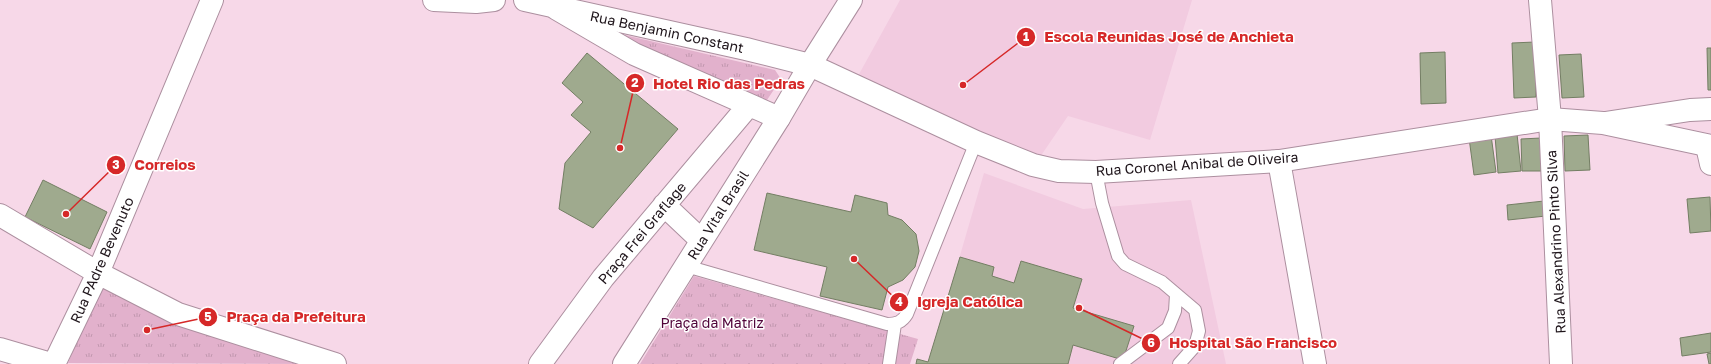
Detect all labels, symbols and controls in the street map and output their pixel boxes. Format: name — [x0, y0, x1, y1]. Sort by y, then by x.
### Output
street label: Rua Benjamin Constant — [589, 7, 746, 56]
callout: Escola Reunidas José de Anchieta — [1016, 23, 1302, 50]
text: Escola Reunidas José de Anchieta — [1044, 27, 1294, 45]
text: 1 — [1023, 29, 1029, 44]
callout: Hotel Rio das Pedras — [625, 70, 813, 97]
text: Hotel Rio das Pedras — [653, 74, 805, 92]
text: 2 — [631, 75, 639, 90]
street label: Rua Coronel Anibal de Oliveira — [1095, 148, 1299, 179]
street label: Rua Alexandrino Pinto Silva — [1542, 150, 1569, 334]
callout: Correios — [106, 152, 204, 179]
text: Correios — [134, 155, 196, 173]
text: 3 — [112, 157, 120, 172]
street label: Rua Vital Brasil — [683, 167, 752, 262]
street label: Praça Frei Graflage — [594, 178, 689, 287]
street label: Rua PAdre Bevenuto — [66, 194, 137, 325]
callout: Igreja Católica — [889, 288, 1031, 315]
text: Igreja Católica — [917, 292, 1023, 310]
text: 4 — [895, 294, 903, 309]
callout: Praça da Prefeitura — [198, 304, 373, 331]
text: Praça da Prefeitura — [226, 307, 366, 325]
text: 5 — [204, 309, 212, 324]
park label: Praça da Matriz — [660, 314, 764, 331]
callout: Hospital São Francisco — [1141, 330, 1345, 357]
text: Hospital São Francisco — [1169, 333, 1337, 351]
text: 6 — [1147, 335, 1155, 350]

